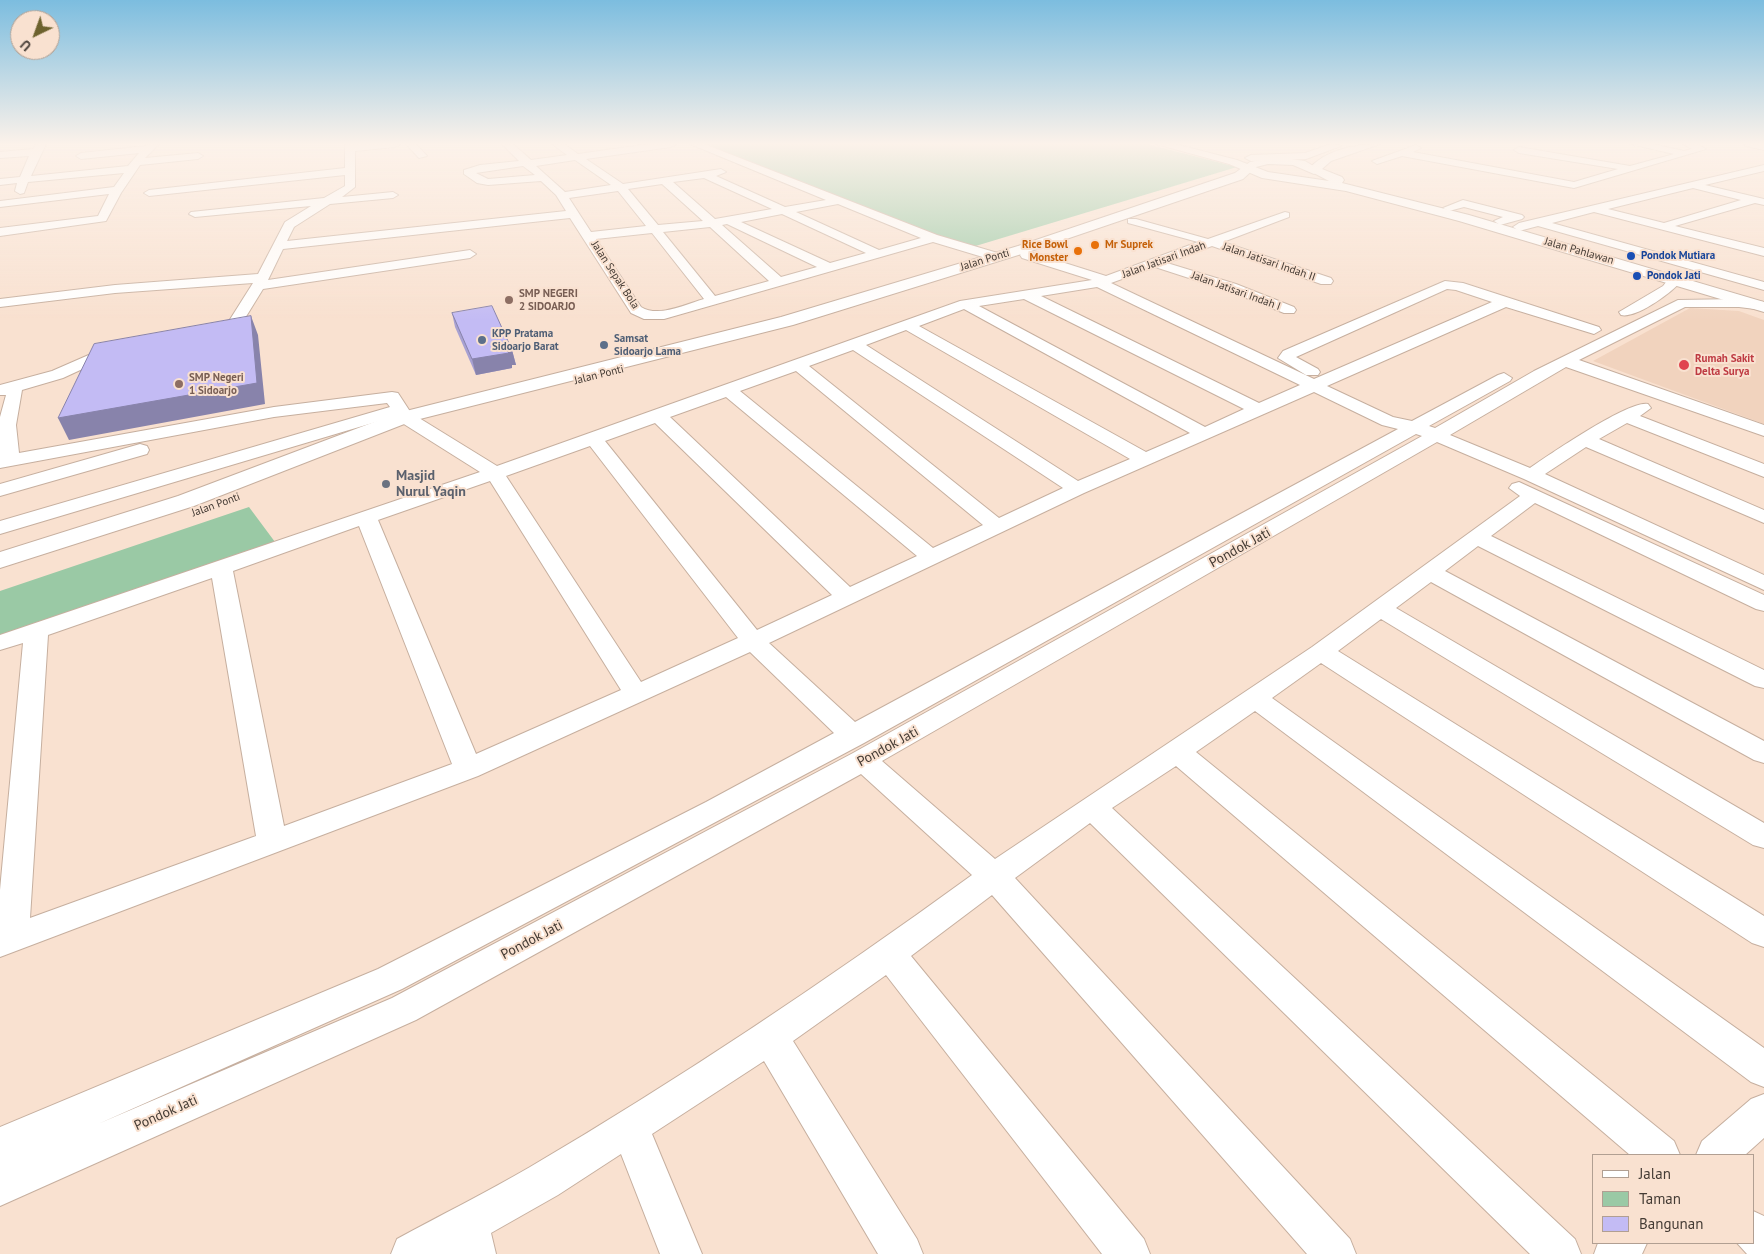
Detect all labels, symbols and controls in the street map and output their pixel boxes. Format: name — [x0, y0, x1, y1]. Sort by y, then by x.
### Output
north arrow — [10, 10, 60, 60]
text: U — [16, 36, 35, 55]
street label: Jalan Pahlawan — [1543, 235, 1615, 267]
place label: Rice Bowl Monster — [1022, 238, 1068, 264]
place label: Mr Suprek — [1105, 238, 1153, 252]
street label: Jalan Sepak Bola — [588, 239, 642, 311]
marker: Mr Suprek — [1089, 239, 1101, 251]
street label: Jalan Jatisari Indah — [1120, 239, 1208, 281]
street label: Jalan Jatisari Indah II — [1221, 240, 1317, 284]
marker: Rice Bowl Monster — [1072, 245, 1084, 257]
street label: Jalan Ponti — [959, 246, 1011, 274]
place label: Pondok Mutiara — [1641, 249, 1715, 263]
marker: Pondok Mutiara — [1625, 250, 1637, 262]
street label: Jalan Jatisari Indah I — [1190, 269, 1282, 313]
place label: Pondok Jati — [1647, 269, 1701, 283]
marker: Pondok Jati — [1631, 270, 1643, 282]
place label: SMP NEGERI 2 SIDOARJO — [519, 287, 578, 313]
marker: SMP NEGERI 2 SIDOARJO — [503, 294, 515, 306]
place label: KPP Pratama Sidoarjo Barat — [492, 327, 559, 353]
place label: Samsat Sidoarjo Lama — [614, 332, 681, 358]
marker: KPP Pratama Sidoarjo Barat — [476, 334, 488, 346]
marker: Samsat Sidoarjo Lama — [598, 339, 610, 351]
place label: Rumah Sakit Delta Surya — [1695, 352, 1754, 378]
marker: Rumah Sakit Delta Surya — [1677, 358, 1691, 372]
street label: Jalan Ponti — [573, 362, 625, 388]
place label: SMP Negeri 1 Sidoarjo — [189, 371, 244, 397]
marker: SMP Negeri 1 Sidoarjo — [173, 378, 185, 390]
place label: Masjid Nurul Yaqin — [396, 468, 466, 501]
marker: Masjid Nurul Yaqin — [380, 478, 392, 490]
street label: Jalan Ponti — [190, 490, 242, 520]
street label: Pondok Jati — [1206, 524, 1274, 572]
street label: Pondok Jati — [854, 723, 922, 771]
street label: Pondok Jati — [498, 917, 566, 963]
street label: Pondok Jati — [132, 1092, 200, 1134]
legend — [1592, 1154, 1754, 1244]
text: Jalan — [1639, 1164, 1671, 1183]
text: Taman — [1639, 1189, 1681, 1208]
text: Bangunan — [1639, 1214, 1703, 1233]

